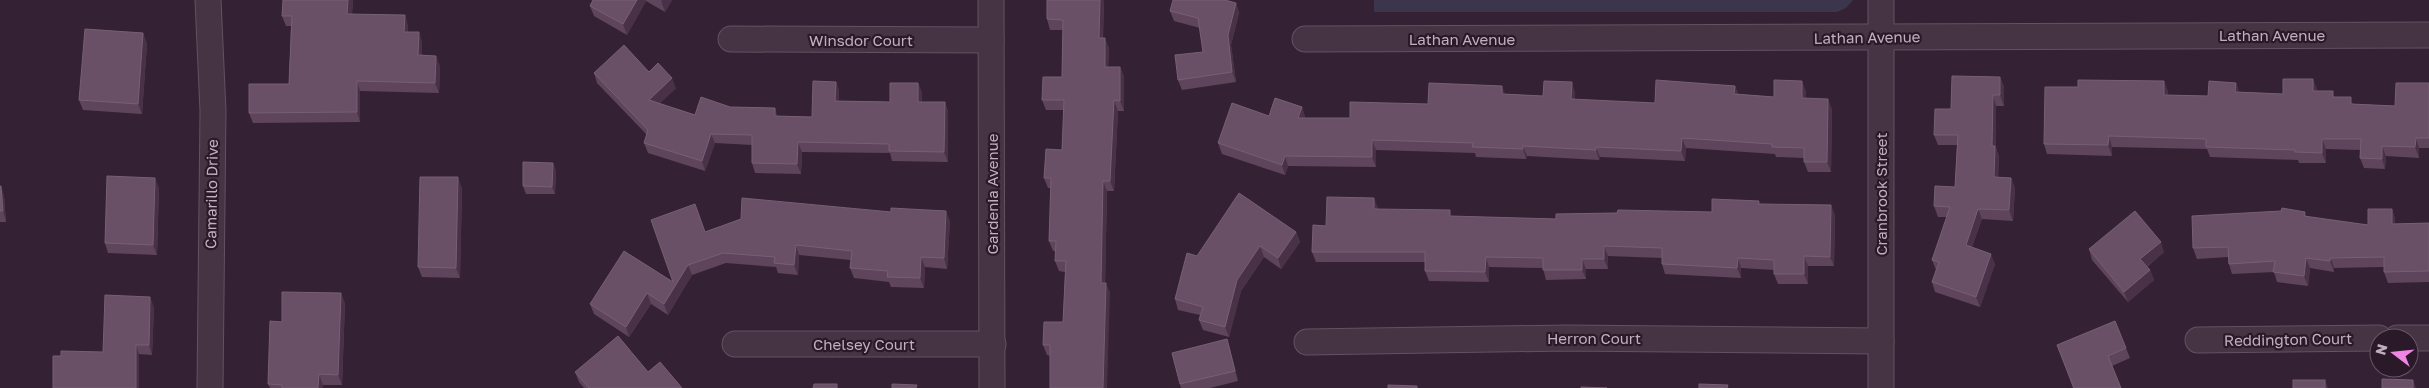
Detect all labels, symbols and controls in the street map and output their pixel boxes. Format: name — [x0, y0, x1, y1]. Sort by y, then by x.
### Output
street label: Lathan Avenue — [2219, 26, 2326, 44]
street label: Lathan Avenue — [1814, 27, 1921, 47]
street label: Lathan Avenue — [1409, 30, 1516, 48]
street label: Winsdor Court — [809, 31, 913, 49]
street label: Cranbrook Street — [1872, 132, 1890, 256]
street label: Gardenia Avenue — [983, 133, 1001, 255]
street label: Camarillo Drive — [201, 139, 221, 249]
north arrow — [2369, 328, 2419, 378]
street label: Herron Court — [1547, 329, 1641, 347]
street label: Reddington Court — [2224, 329, 2352, 349]
street label: Chelsey Court — [813, 335, 915, 353]
text: N — [2371, 342, 2391, 357]

